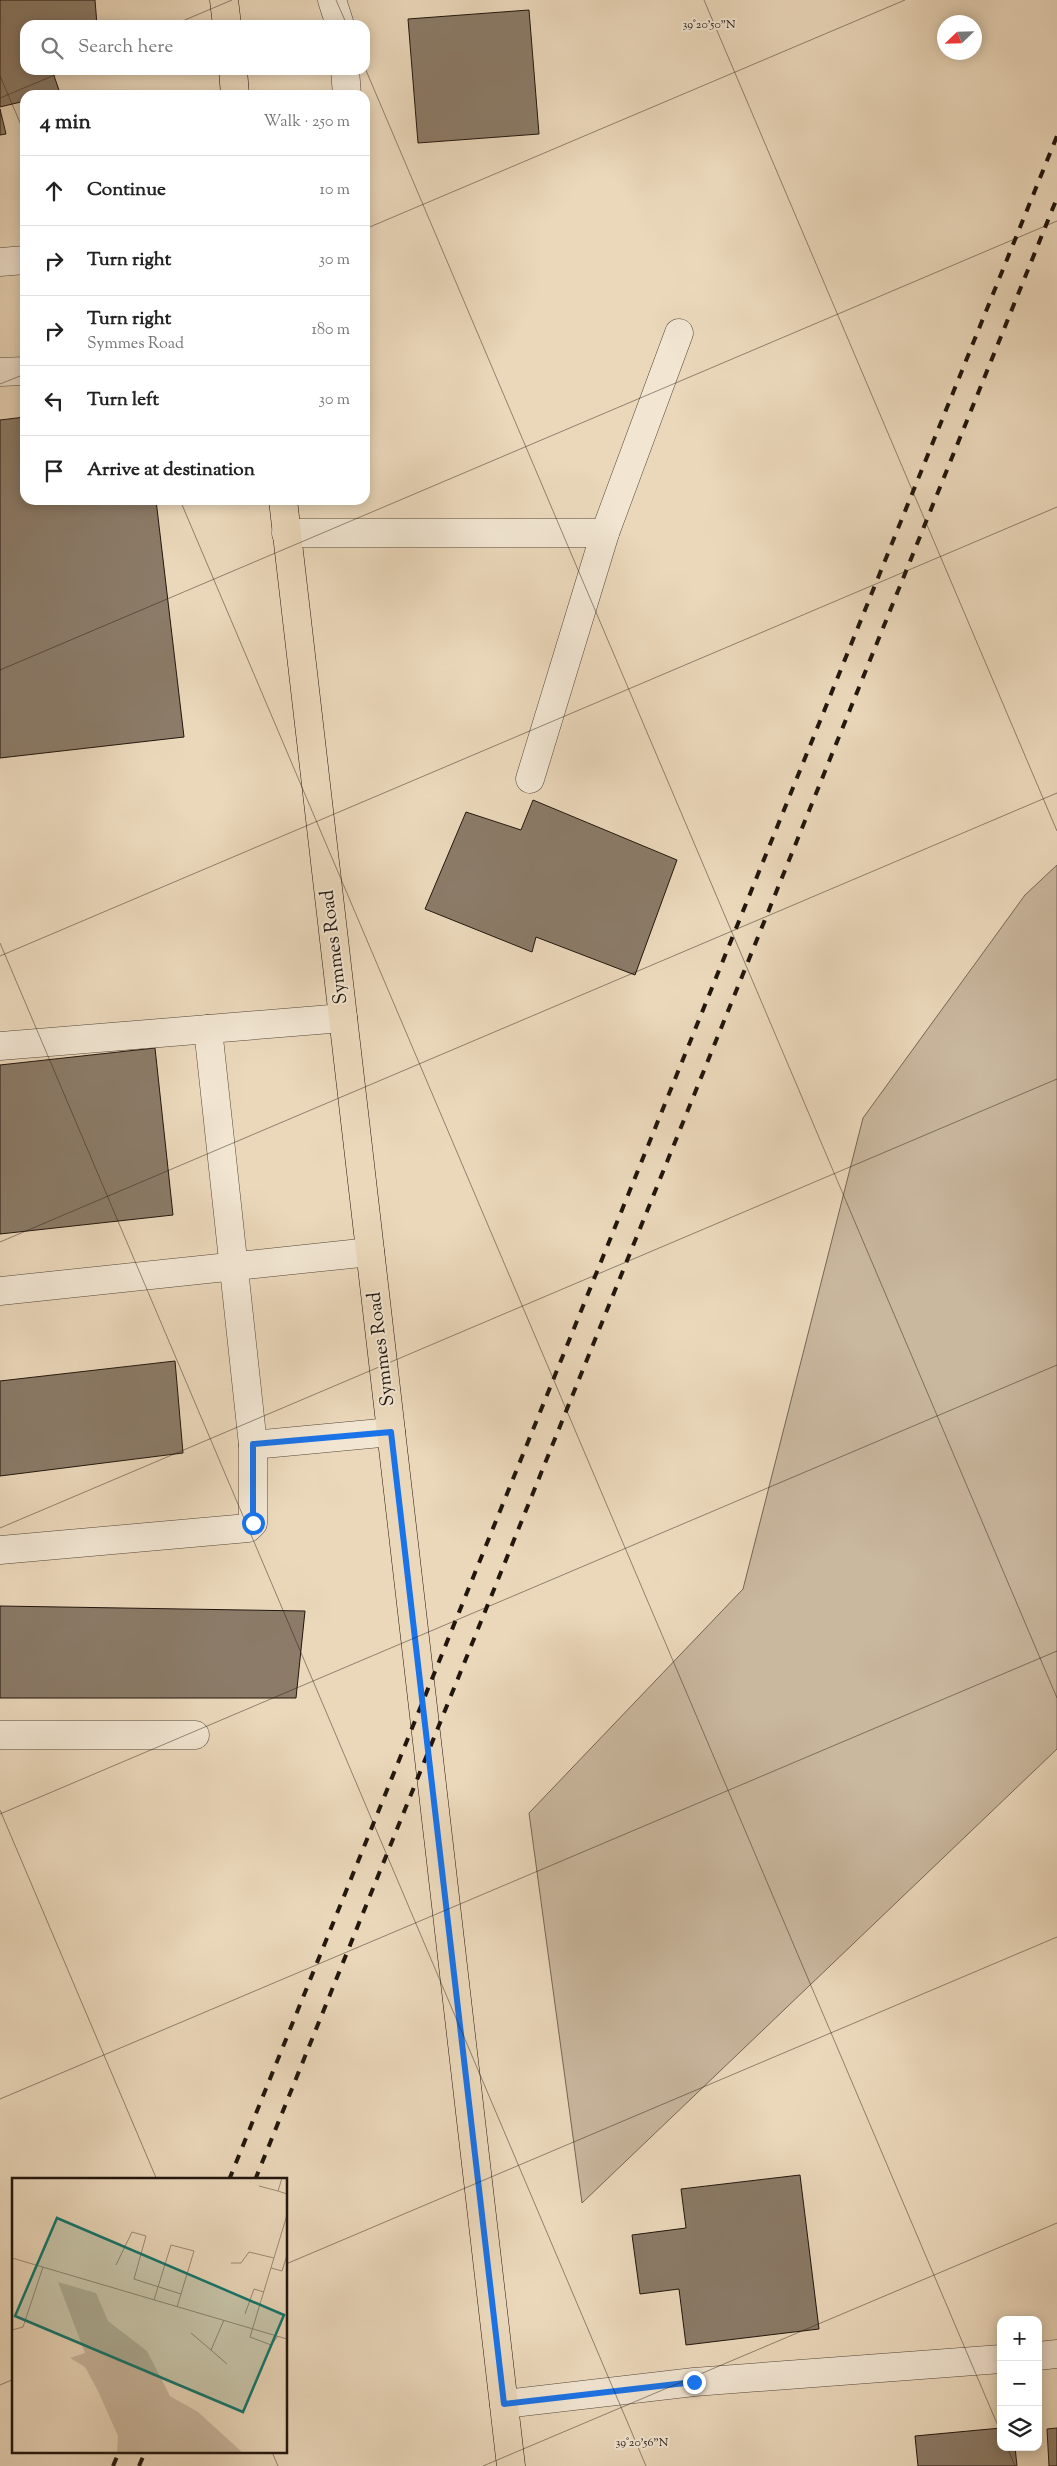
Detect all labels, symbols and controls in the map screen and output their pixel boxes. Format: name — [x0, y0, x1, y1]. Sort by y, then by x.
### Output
north arrow — [937, 15, 982, 60]
text: 39°20'50"N — [683, 16, 736, 34]
search box — [20, 20, 370, 75]
icon: search — [38, 34, 66, 62]
text: Search here — [78, 34, 173, 61]
text: 4 min — [40, 108, 91, 138]
text: Walk · 250 m — [264, 111, 350, 134]
icon: ahead — [40, 177, 68, 205]
text: Continue — [87, 177, 166, 204]
text: 10 m — [320, 179, 350, 202]
icon: right — [40, 247, 68, 275]
text: Turn right — [87, 247, 171, 274]
text: 30 m — [319, 249, 350, 272]
text: Turn right — [87, 306, 171, 333]
icon: right — [40, 317, 68, 345]
text: 180 m — [311, 319, 350, 342]
text: Symmes Road — [87, 333, 184, 356]
icon: left — [40, 387, 68, 415]
text: Turn left — [87, 387, 159, 414]
text: 30 m — [319, 389, 350, 412]
icon: arrive — [40, 457, 68, 485]
text: Arrive at destination — [87, 457, 255, 484]
street label: Symmes Road — [315, 888, 355, 1006]
street label: Symmes Road — [362, 1290, 402, 1408]
route start — [242, 1512, 265, 1535]
inset map — [12, 2178, 288, 2454]
map controls — [997, 2316, 1042, 2451]
button: + — [997, 2316, 1042, 2361]
button: − — [997, 2361, 1042, 2406]
route end — [683, 2371, 706, 2394]
button: layers — [997, 2406, 1042, 2451]
text: 39°20'56"N — [616, 2434, 669, 2452]

